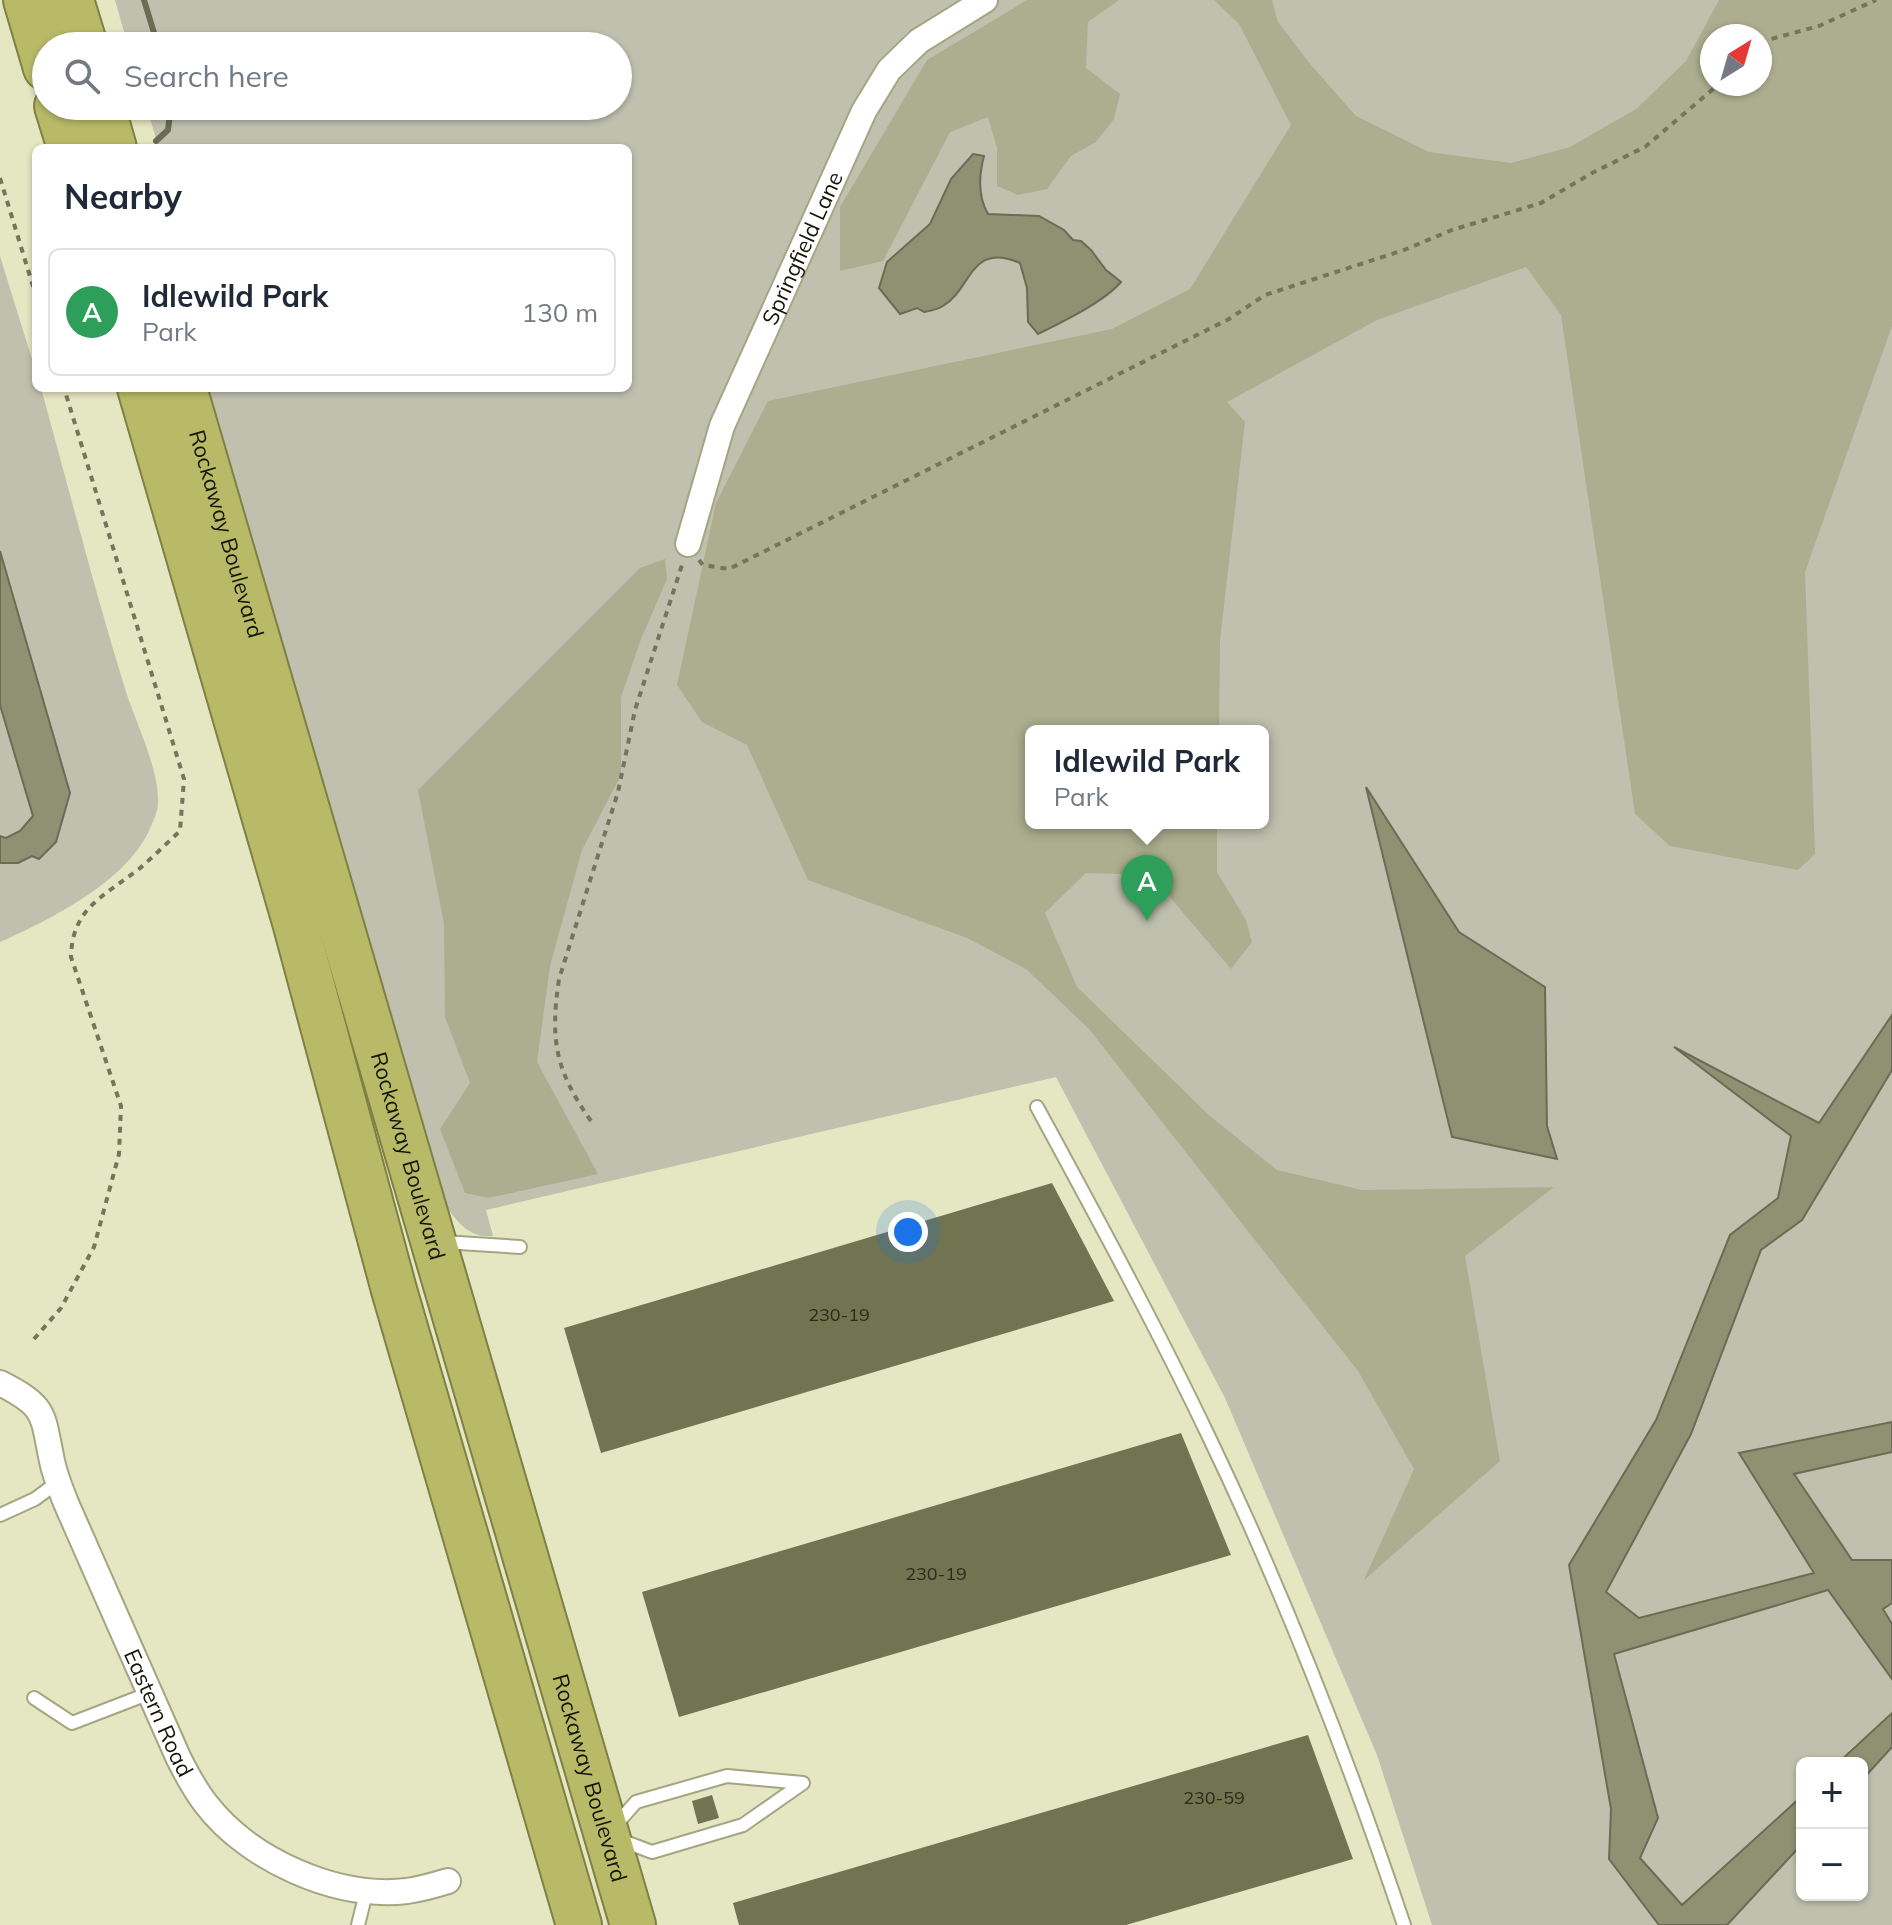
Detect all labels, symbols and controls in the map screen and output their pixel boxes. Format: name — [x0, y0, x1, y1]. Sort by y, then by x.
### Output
north arrow — [1700, 24, 1772, 96]
search box — [32, 32, 632, 120]
icon: search — [60, 54, 104, 98]
text: Search here — [124, 57, 289, 95]
street label: Springfield Lane — [756, 167, 849, 329]
text: Nearby — [64, 175, 182, 218]
text: Idlewild Park — [142, 277, 328, 315]
text: A — [82, 296, 102, 329]
text: 130 m — [522, 296, 598, 329]
text: Park — [142, 315, 197, 348]
street label: Rockaway Boulevard — [183, 427, 270, 641]
popup — [1025, 725, 1269, 829]
text: Idlewild Park — [1054, 742, 1240, 780]
text: Park — [1054, 780, 1109, 813]
pin: A — [1121, 855, 1173, 921]
street label: Rockaway Boulevard — [365, 1049, 452, 1263]
your location — [888, 1212, 928, 1252]
house number: 230-19 — [808, 1303, 870, 1326]
house number: 230-19 — [905, 1562, 967, 1585]
street label: Eastern Road — [118, 1645, 200, 1781]
street label: Rockaway Boulevard — [546, 1671, 634, 1885]
map controls — [1796, 1757, 1868, 1901]
button: + — [1796, 1757, 1868, 1829]
house number: 230-59 — [1183, 1786, 1245, 1809]
button: − — [1796, 1829, 1868, 1901]

